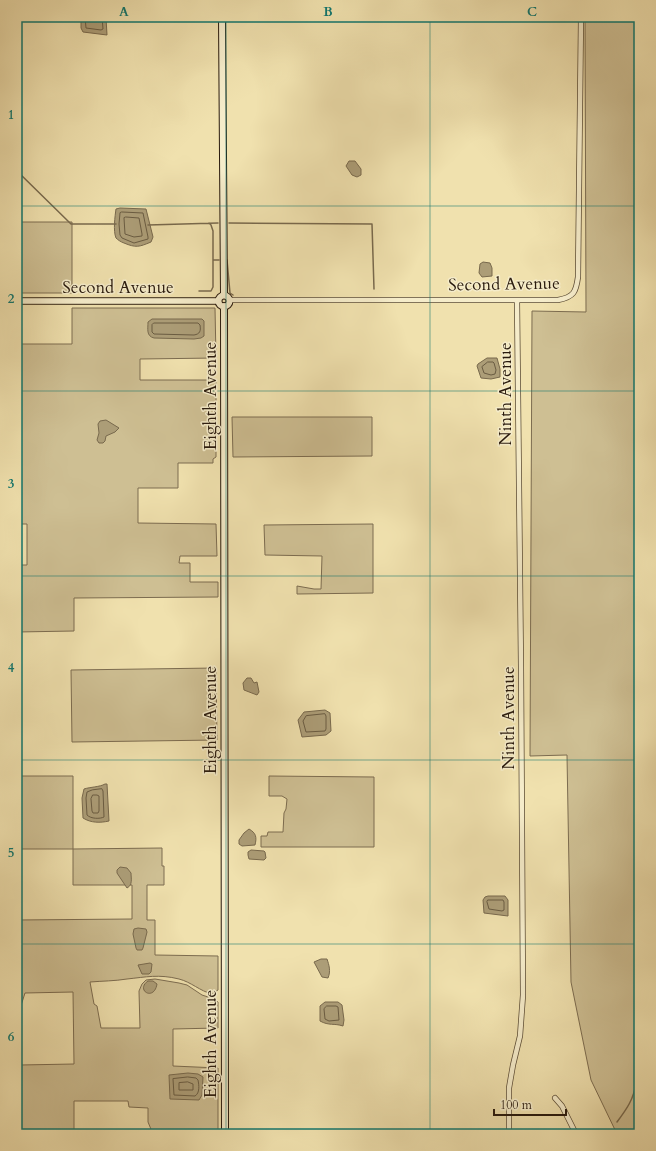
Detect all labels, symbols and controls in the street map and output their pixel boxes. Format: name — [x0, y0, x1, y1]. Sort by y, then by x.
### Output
text: A — [119, 3, 129, 21]
text: B — [323, 3, 333, 21]
text: C — [527, 3, 537, 21]
text: 1 — [8, 106, 14, 124]
street label: Second Avenue — [448, 272, 560, 296]
street label: Second Avenue — [62, 276, 174, 299]
text: 2 — [8, 290, 15, 308]
street label: Eighth Avenue — [199, 342, 222, 450]
street label: Ninth Avenue — [494, 342, 517, 446]
text: 3 — [8, 475, 15, 493]
text: 4 — [8, 659, 15, 677]
street label: Eighth Avenue — [199, 666, 222, 774]
street label: Ninth Avenue — [497, 666, 520, 770]
text: 5 — [8, 844, 14, 862]
street label: Eighth Avenue — [199, 990, 222, 1098]
text: 6 — [8, 1028, 15, 1046]
scale bar — [494, 1091, 566, 1117]
text: 100 m — [500, 1097, 533, 1113]

